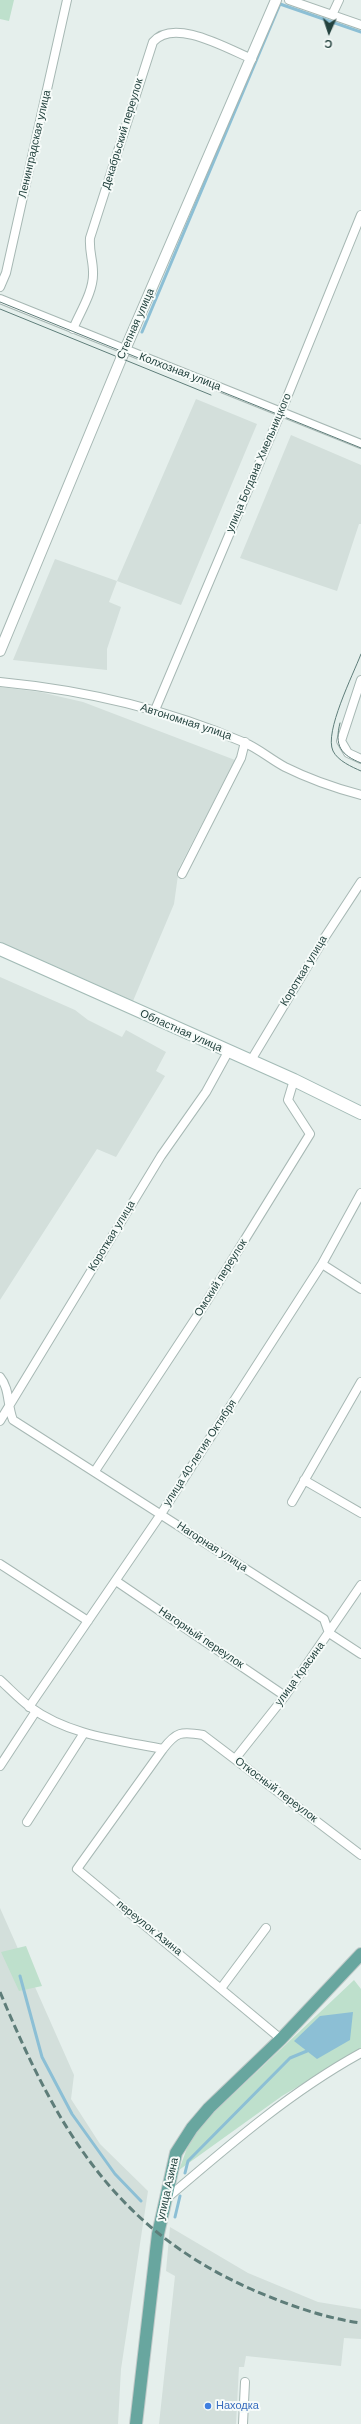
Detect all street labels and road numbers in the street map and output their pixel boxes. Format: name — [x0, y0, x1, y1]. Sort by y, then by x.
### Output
street label: Декабрьский переулок — [100, 77, 146, 191]
street label: Ленинградская улица — [16, 89, 54, 199]
street label: Степная улица — [114, 286, 158, 362]
street label: Колхозная улица — [137, 350, 223, 394]
street label: улица Богдана Хмельницкого — [224, 391, 294, 535]
street label: Автономная улица — [139, 701, 233, 743]
street label: Короткая улица — [278, 933, 330, 1009]
street label: Областная улица — [138, 1007, 224, 1055]
street label: Короткая улица — [86, 1198, 138, 1274]
street label: Омский переулок — [192, 1237, 250, 1319]
street label: улица 40-летия Октября — [161, 1397, 239, 1509]
street label: Нагорная улица — [174, 1519, 250, 1575]
street label: Нагорный переулок — [156, 1605, 246, 1671]
street label: улица Красина — [272, 1639, 328, 1709]
street label: Откосный переулок — [232, 1755, 320, 1825]
street label: переулок Азина — [113, 1897, 185, 1959]
street label: улица Азина — [154, 2156, 182, 2222]

